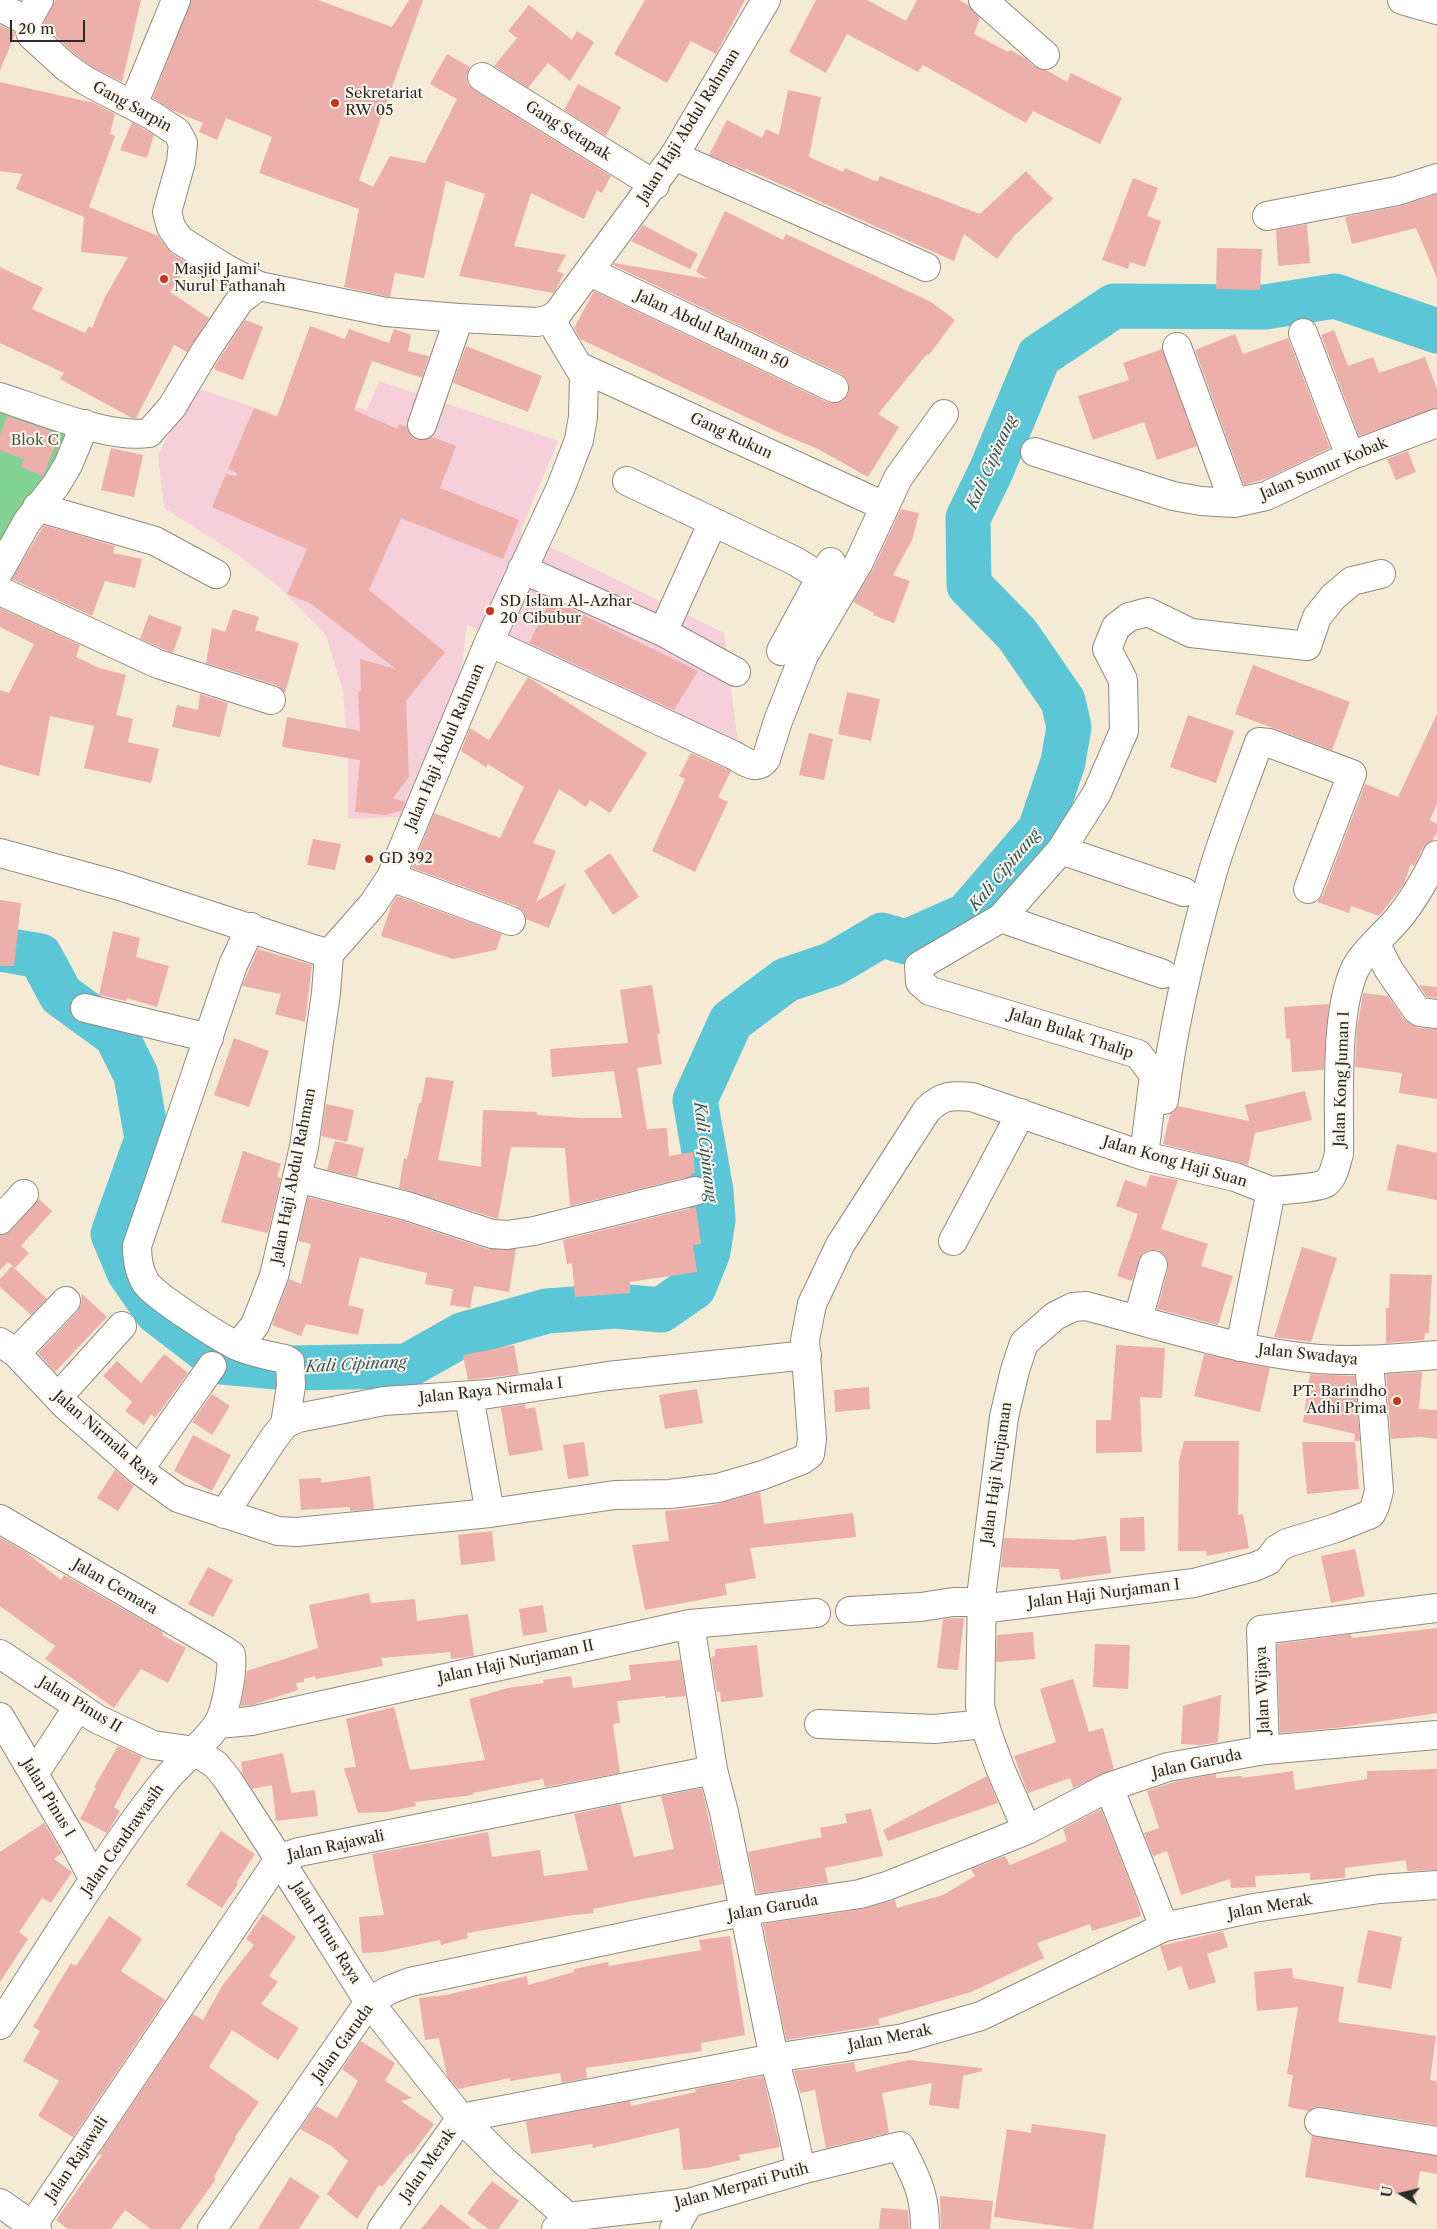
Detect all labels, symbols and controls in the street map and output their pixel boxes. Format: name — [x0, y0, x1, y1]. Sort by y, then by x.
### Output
scale bar — [12, 10, 88, 42]
text: 20 m — [18, 19, 54, 38]
street label: Jalan Haji Abdul Rahman — [634, 45, 744, 207]
street label: Gang Sarpin — [89, 78, 175, 136]
place label: Sekretariat RW 05 — [345, 85, 423, 120]
marker: Sekretariat RW 05 — [329, 97, 341, 109]
street label: Gang Setapak — [522, 97, 614, 165]
place label: Masjid Jami' Nurul Fathanah — [174, 261, 286, 296]
marker: Masjid Jami' Nurul Fathanah — [158, 273, 170, 285]
street label: Jalan Abdul Rahman 50 — [633, 287, 791, 373]
street label: Gang Rukun — [687, 409, 775, 463]
water label: Kali Cipinang — [963, 412, 1021, 512]
park label: Blok C — [11, 432, 59, 450]
street label: Jalan Sumur Kobak — [1258, 434, 1390, 504]
place label: SD Islam Al-Azhar 20 Cibubur — [500, 593, 632, 628]
marker: SD Islam Al-Azhar 20 Cibubur — [484, 605, 496, 617]
street label: Jalan Haji Abdul Rahman — [402, 661, 488, 833]
water label: Kali Cipinang — [965, 825, 1045, 915]
place label: GD 392 — [379, 850, 433, 868]
marker: GD 392 — [363, 853, 375, 865]
street label: Jalan Bulak Thalip — [1006, 1005, 1136, 1063]
street label: Jalan Kong Juman I — [1331, 1011, 1353, 1147]
street label: Jalan Haji Abdul Rahman — [268, 1087, 320, 1265]
water label: Kali Cipinang — [689, 1101, 721, 1203]
street label: Jalan Kong Haji Suan — [1101, 1133, 1249, 1191]
street label: Jalan Swadaya — [1257, 1341, 1359, 1369]
water label: Kali Cipinang — [305, 1353, 407, 1377]
street label: Jalan Raya Nirmala I — [418, 1375, 564, 1407]
place label: PT. Barindho Adhi Prima — [1292, 1383, 1387, 1418]
street label: Jalan Nirmala Raya — [49, 1387, 163, 1489]
marker: PT. Barindho Adhi Prima — [1391, 1395, 1403, 1407]
street label: Jalan Haji Nurjaman — [978, 1401, 1016, 1545]
street label: Jalan Cemara — [69, 1556, 161, 1618]
street label: Jalan Haji Nurjaman I — [1027, 1576, 1181, 1612]
street label: Jalan Haji Nurjaman II — [437, 1637, 595, 1687]
street label: Jalan Wijaya — [1252, 1646, 1274, 1734]
street label: Jalan Pinus II — [35, 1673, 125, 1737]
street label: Jalan Garuda — [1150, 1746, 1244, 1782]
street label: Jalan Pinus I — [18, 1756, 78, 1840]
street label: Jalan Cendrawasih — [78, 1781, 168, 1899]
street label: Jalan Rajawali — [286, 1827, 386, 1865]
street label: Jalan Pinus Raya — [287, 1879, 365, 1987]
street label: Jalan Garuda — [726, 1891, 820, 1925]
street label: Jalan Merak — [1227, 1891, 1313, 1923]
street label: Jalan Garuda — [309, 2001, 377, 2085]
street label: Jalan Merak — [847, 2021, 933, 2055]
street label: Jalan Rajawali — [42, 2113, 112, 2205]
street label: Jalan Merak — [396, 2125, 460, 2205]
street label: Jalan Merpati Putih — [673, 2159, 811, 2213]
north arrow — [1377, 2169, 1427, 2219]
text: U — [1377, 2185, 1397, 2199]

